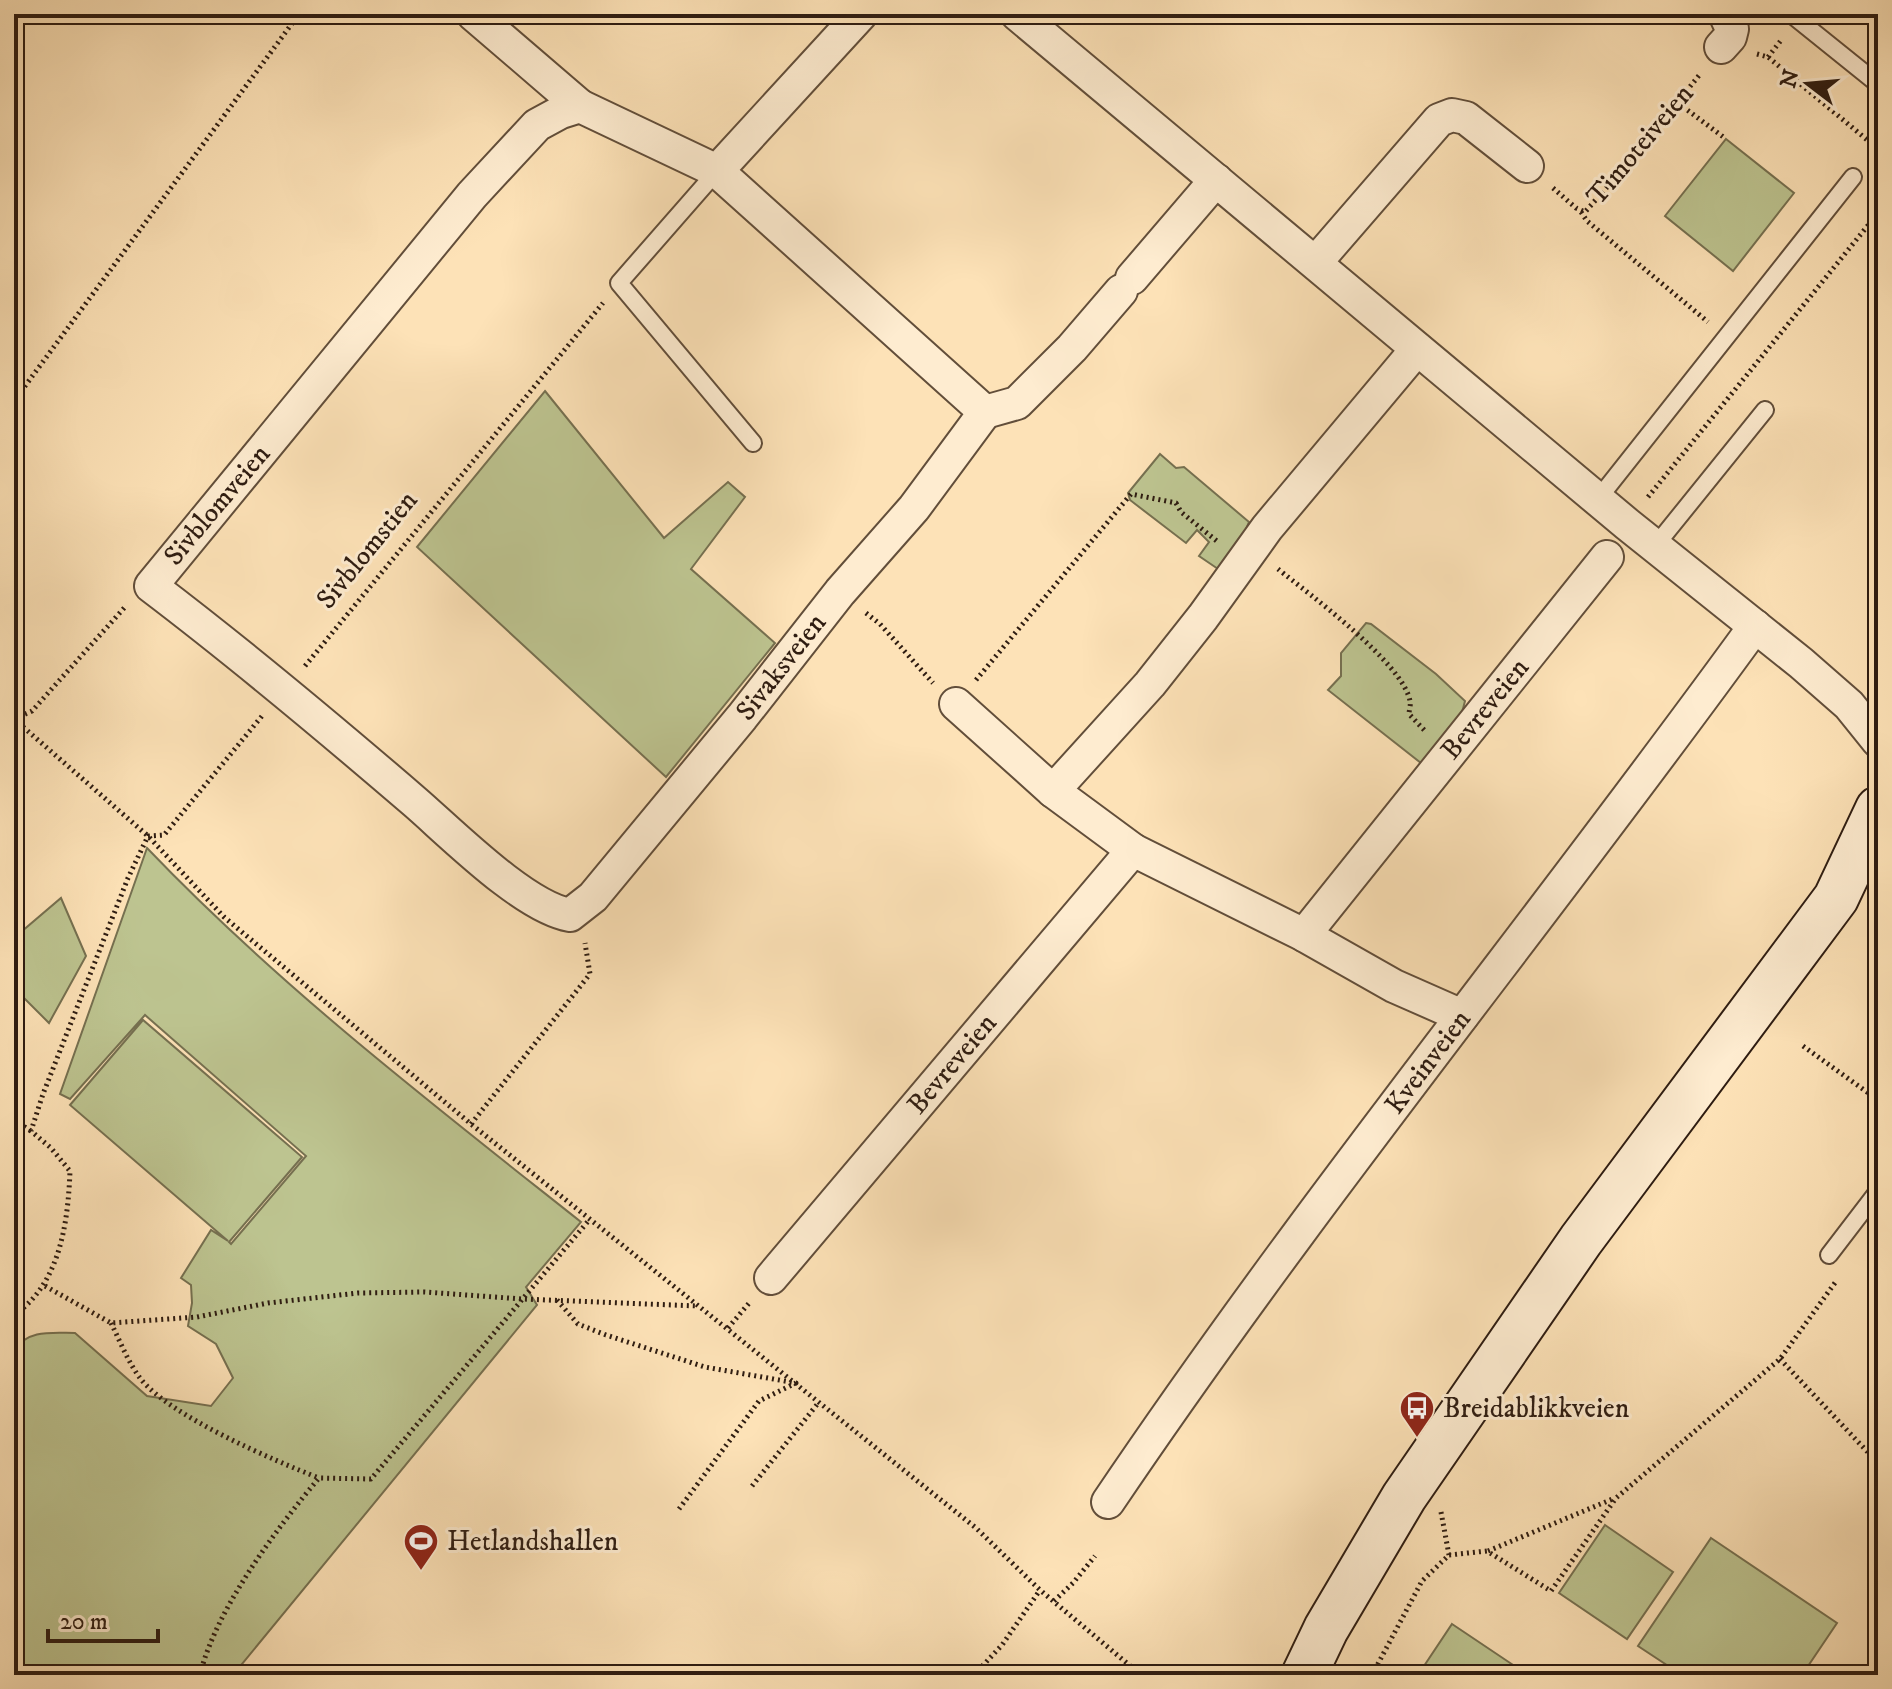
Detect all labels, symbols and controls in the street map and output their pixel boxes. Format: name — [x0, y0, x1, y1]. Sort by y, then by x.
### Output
north arrow — [1768, 44, 1848, 124]
text: N — [1775, 66, 1806, 91]
street label: Timoteiveien — [1579, 77, 1701, 213]
street label: Sivblomveien — [156, 437, 278, 573]
street label: Sivblomstien — [309, 484, 425, 616]
street label: Sivaksveien — [728, 606, 834, 728]
street label: Bevreveien — [1433, 651, 1537, 767]
street label: Kveinveien — [1377, 1003, 1479, 1121]
street label: Bevreveien — [900, 1006, 1005, 1122]
bus stop icon: Breidablikkveien — [1398, 1389, 1436, 1439]
place label: Breidablikkveien — [1443, 1391, 1630, 1426]
sports icon: Hetlandshallen — [402, 1522, 440, 1572]
place label: Hetlandshallen — [447, 1524, 619, 1559]
scale bar — [48, 1593, 158, 1643]
text: 20 m — [60, 1607, 108, 1637]

